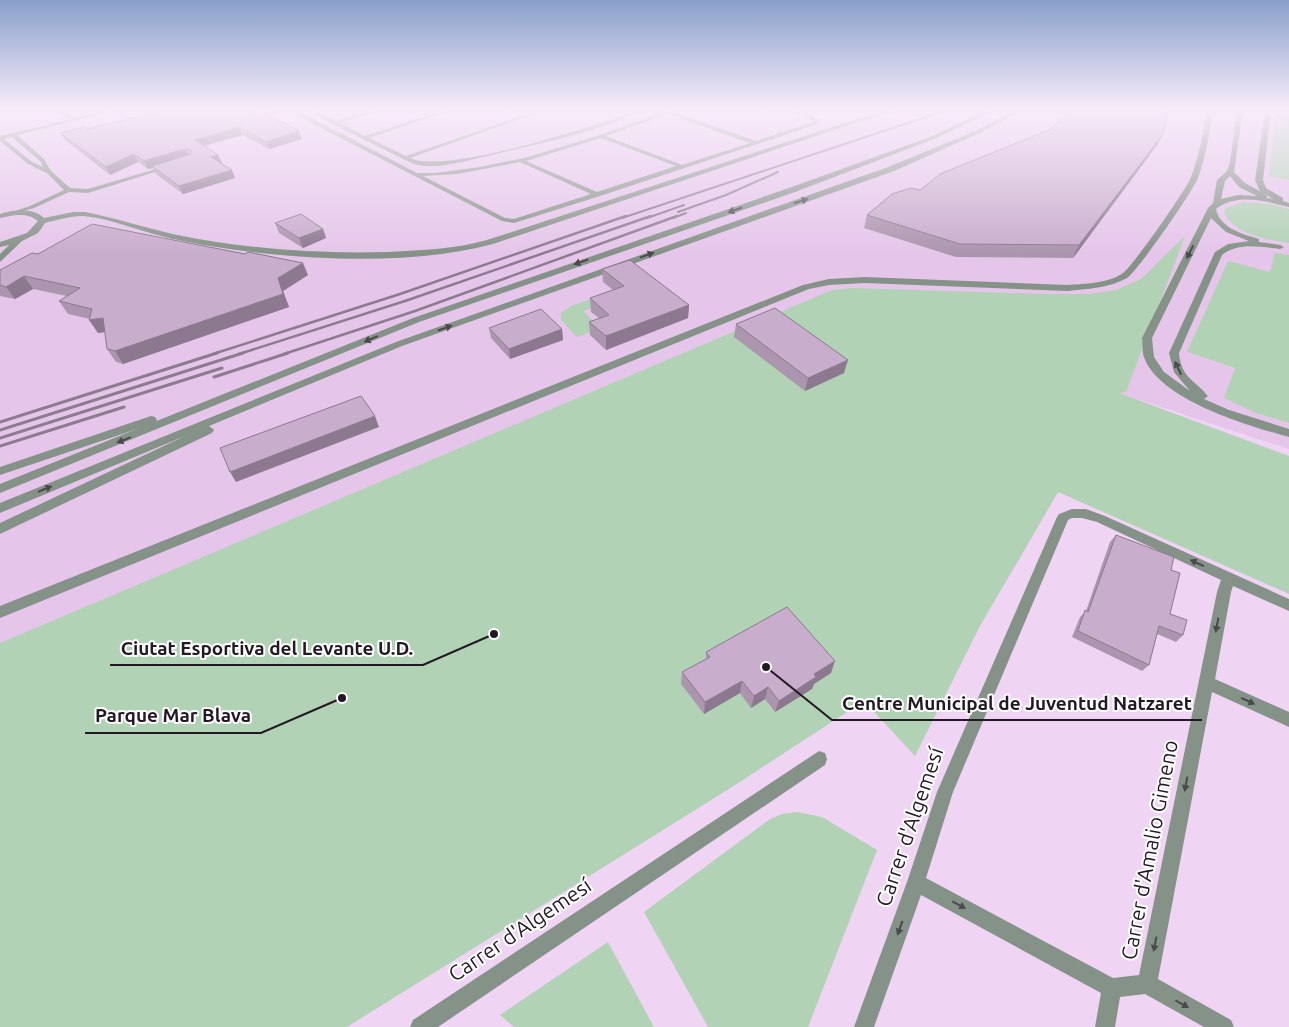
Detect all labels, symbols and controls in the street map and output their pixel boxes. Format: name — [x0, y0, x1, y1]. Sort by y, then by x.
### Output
one-way arrow — [793, 196, 808, 204]
one-way arrow — [728, 206, 743, 214]
one-way arrow — [1186, 245, 1194, 259]
one-way arrow — [640, 251, 655, 258]
one-way arrow — [574, 258, 589, 266]
one-way arrow — [438, 324, 453, 331]
one-way arrow — [364, 335, 378, 343]
one-way arrow — [1173, 361, 1181, 375]
one-way arrow — [116, 436, 131, 444]
one-way arrow — [38, 485, 53, 493]
one-way arrow — [1190, 559, 1204, 567]
one-way arrow — [1213, 617, 1221, 633]
callout: Ciutat Esportiva del Levante U.D. — [110, 631, 423, 665]
text: Ciutat Esportiva del Levante U.D. — [121, 637, 413, 659]
callout: Centre Municipal de Juventud Natzaret — [832, 686, 1202, 720]
text: Centre Municipal de Juventud Natzaret — [842, 692, 1192, 714]
one-way arrow — [1241, 697, 1255, 705]
callout: Parque Mar Blava — [85, 699, 261, 733]
text: Parque Mar Blava — [95, 704, 251, 726]
street label: Carrer d'Amalio Gimeno — [1116, 738, 1182, 962]
street label: Carrer d'Algemesí — [871, 743, 948, 909]
one-way arrow — [1182, 777, 1190, 792]
street label: Carrer d'Algemesí — [444, 872, 596, 986]
one-way arrow — [952, 901, 966, 910]
one-way arrow — [896, 921, 904, 936]
one-way arrow — [1151, 936, 1159, 952]
one-way arrow — [1176, 999, 1189, 1008]

